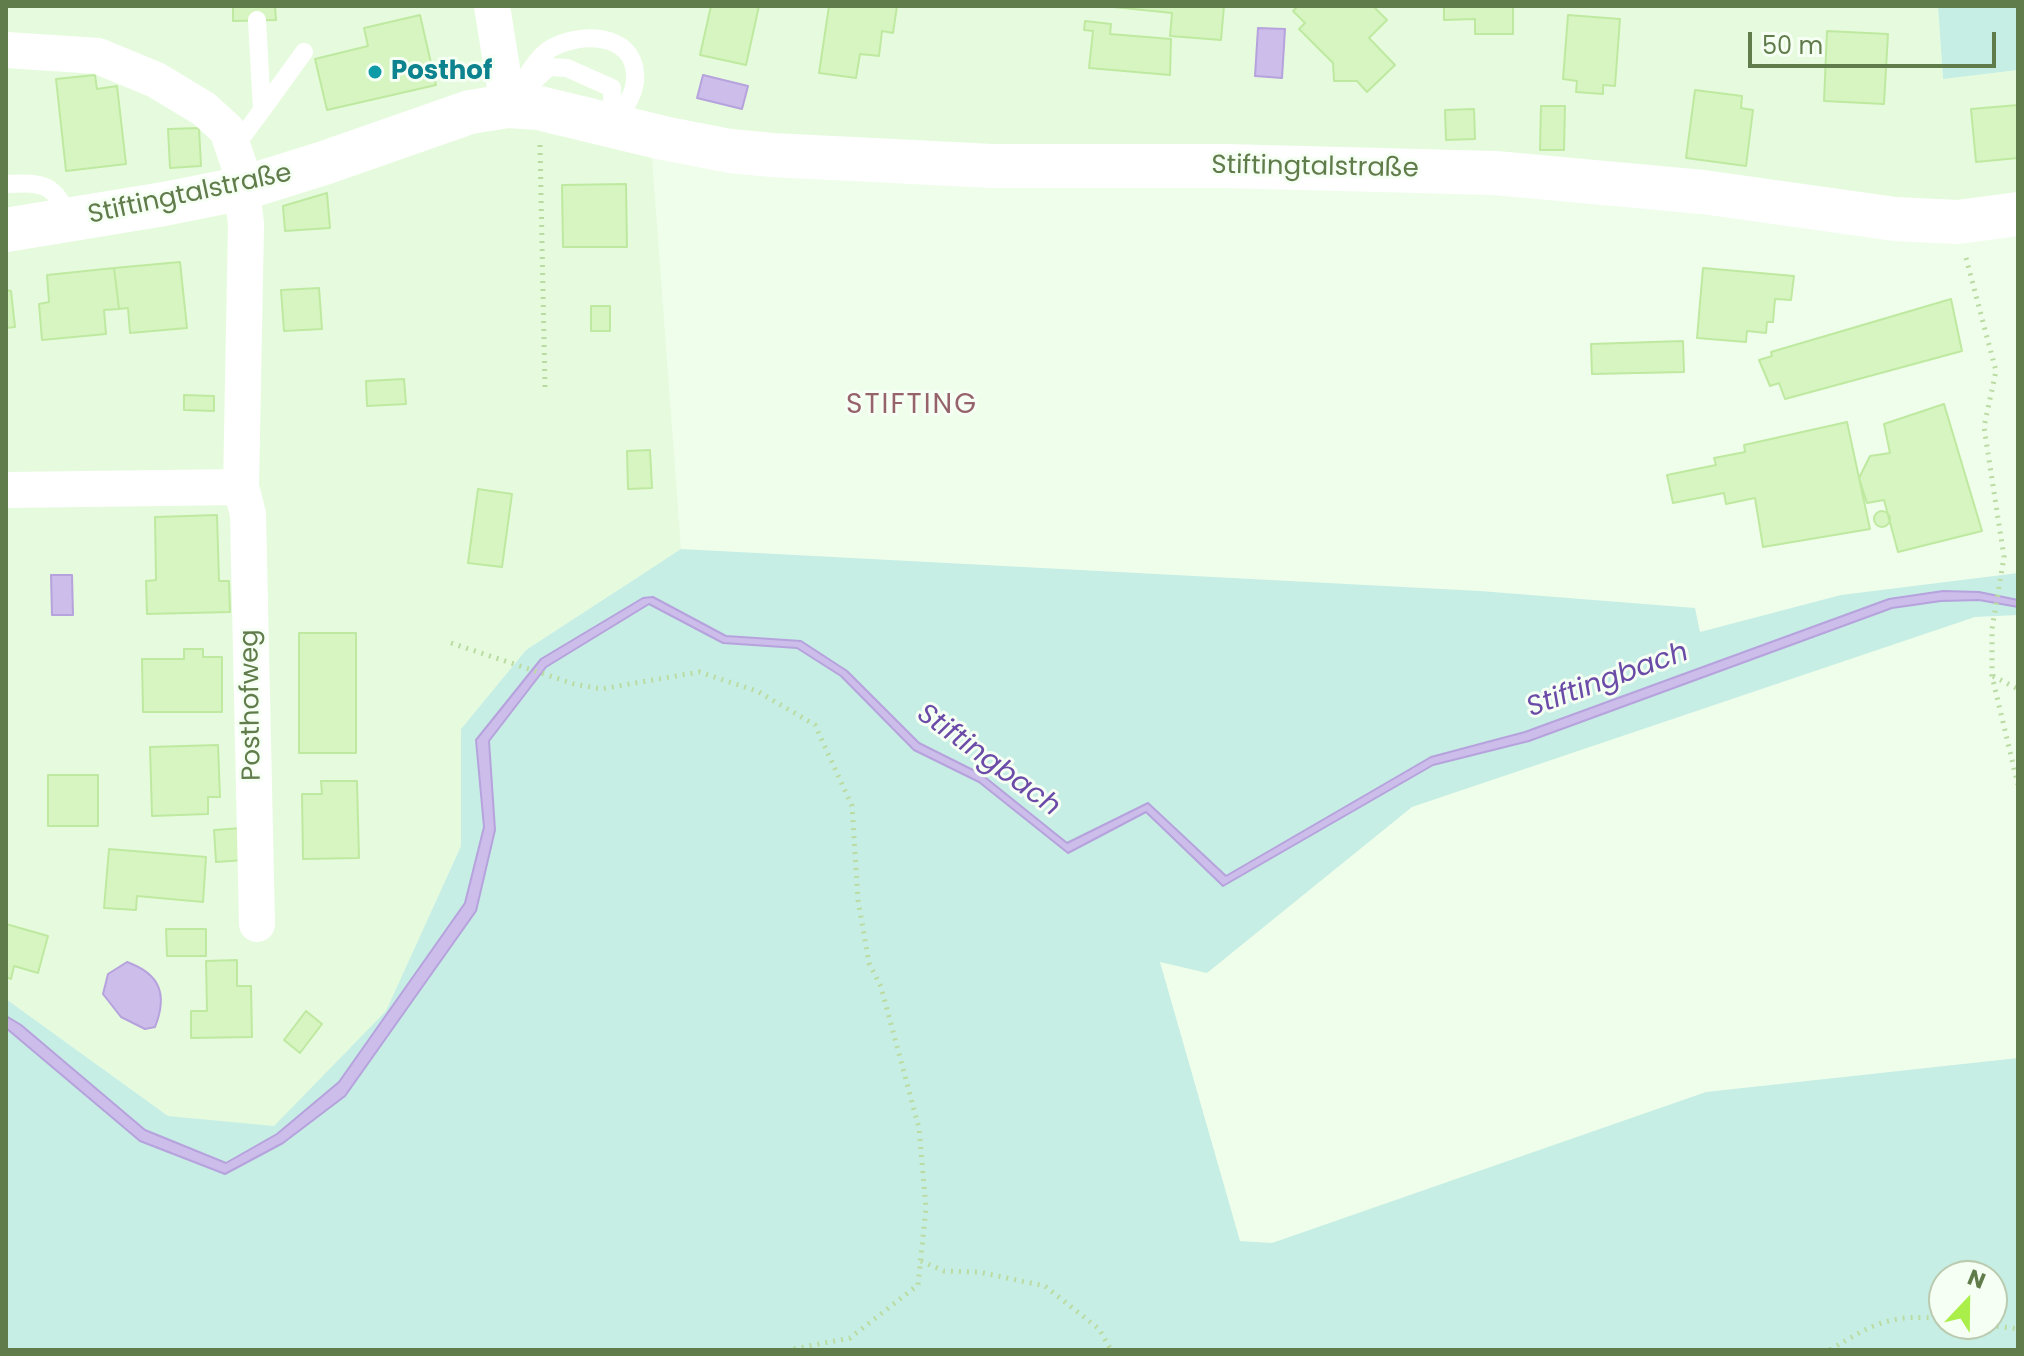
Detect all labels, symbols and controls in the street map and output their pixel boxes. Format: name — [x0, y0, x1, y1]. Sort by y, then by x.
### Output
scale bar — [1752, 16, 2000, 66]
text: 50 m — [1762, 29, 1823, 62]
place label: Posthof — [391, 56, 492, 88]
marker: Posthof — [366, 63, 384, 81]
street label: Stiftingtalstraße — [1211, 151, 1419, 185]
street label: Stiftingtalstraße — [85, 158, 295, 232]
district label: STIFTING — [846, 389, 978, 423]
street label: Posthofweg — [235, 629, 269, 781]
water label: Stiftingbach — [1523, 636, 1693, 726]
water label: Stiftingbach — [910, 698, 1066, 824]
north arrow — [1928, 1260, 2008, 1340]
text: N — [1963, 1262, 1990, 1297]

